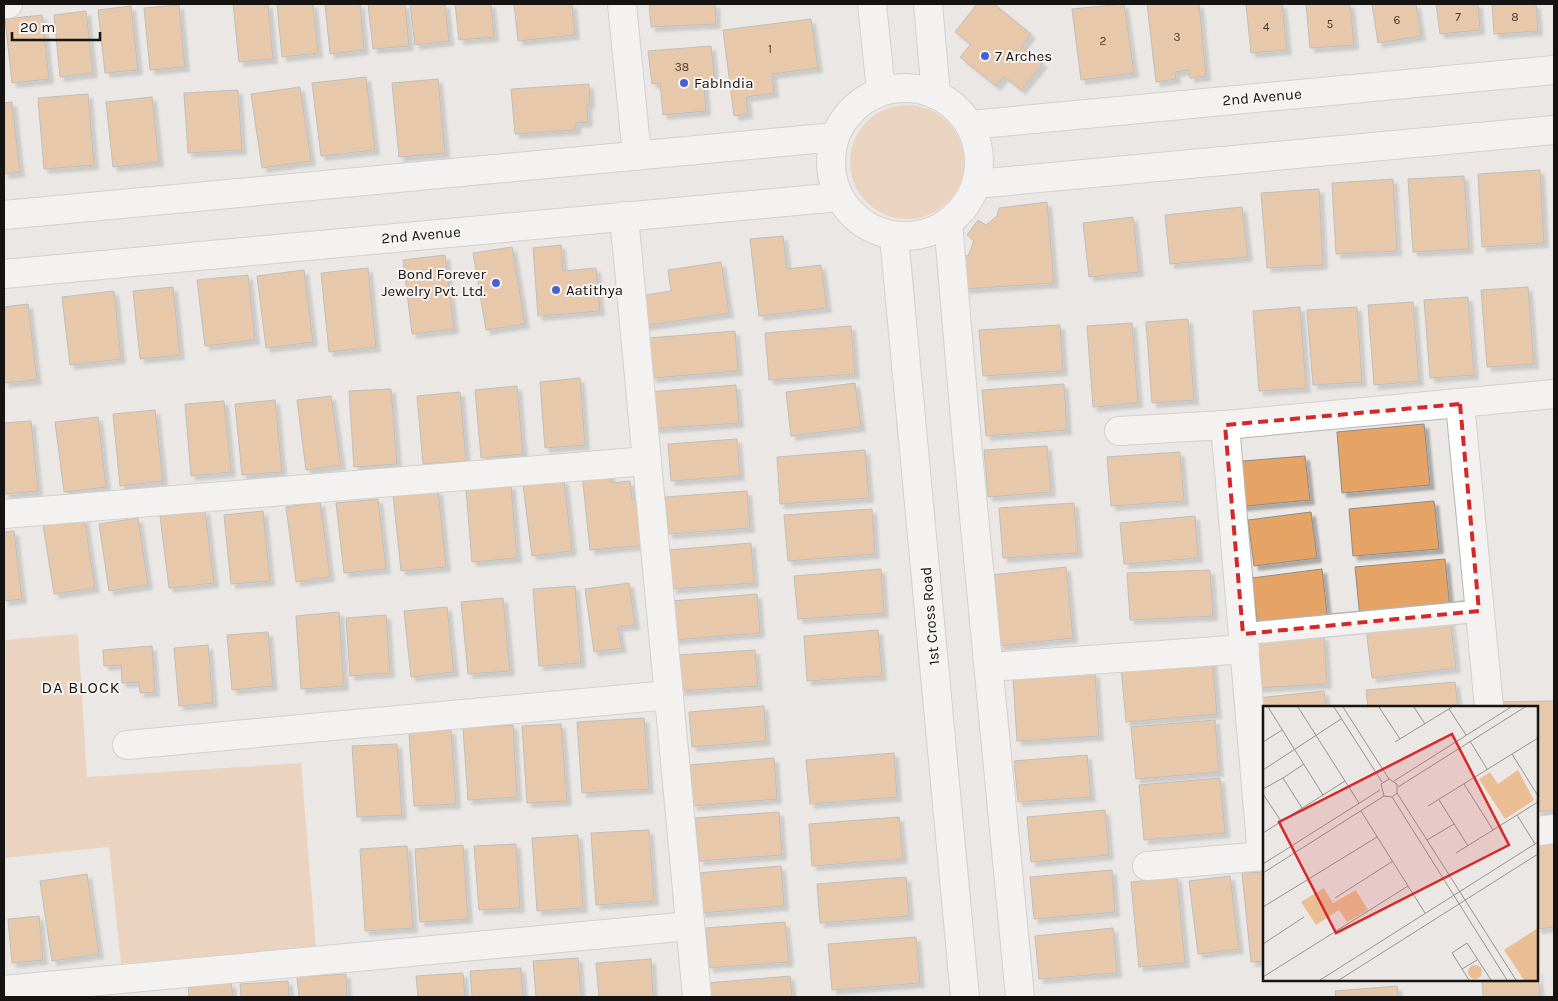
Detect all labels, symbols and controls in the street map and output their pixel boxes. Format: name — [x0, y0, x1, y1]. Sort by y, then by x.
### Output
scale bar — [12, 10, 100, 42]
house number: 7 — [1455, 10, 1461, 24]
house number: 8 — [1511, 10, 1519, 24]
house number: 6 — [1394, 13, 1401, 27]
house number: 5 — [1327, 17, 1334, 31]
text: 20 m — [20, 18, 55, 36]
house number: 4 — [1263, 20, 1270, 34]
house number: 3 — [1173, 30, 1181, 44]
house number: 2 — [1100, 34, 1107, 48]
house number: 1 — [768, 42, 772, 56]
place label: 7 Arches — [995, 47, 1052, 65]
marker: 7 Arches — [979, 50, 991, 62]
house number: 38 — [675, 60, 689, 74]
place label: FabIndia — [694, 74, 754, 92]
marker: FabIndia — [678, 77, 690, 89]
street label: 2nd Avenue — [1222, 85, 1302, 109]
street label: 2nd Avenue — [381, 223, 461, 247]
place label: Bond Forever Jewelry Pvt. Ltd. — [382, 265, 487, 300]
marker: Bond Forever Jewelry Pvt. Ltd. — [490, 277, 502, 289]
place label: Aatithya — [566, 281, 623, 299]
marker: Aatithya — [550, 284, 562, 296]
street label: 1st Cross Road — [917, 566, 943, 666]
district label: DA BLOCK — [42, 678, 120, 697]
inset map — [1263, 706, 1538, 981]

